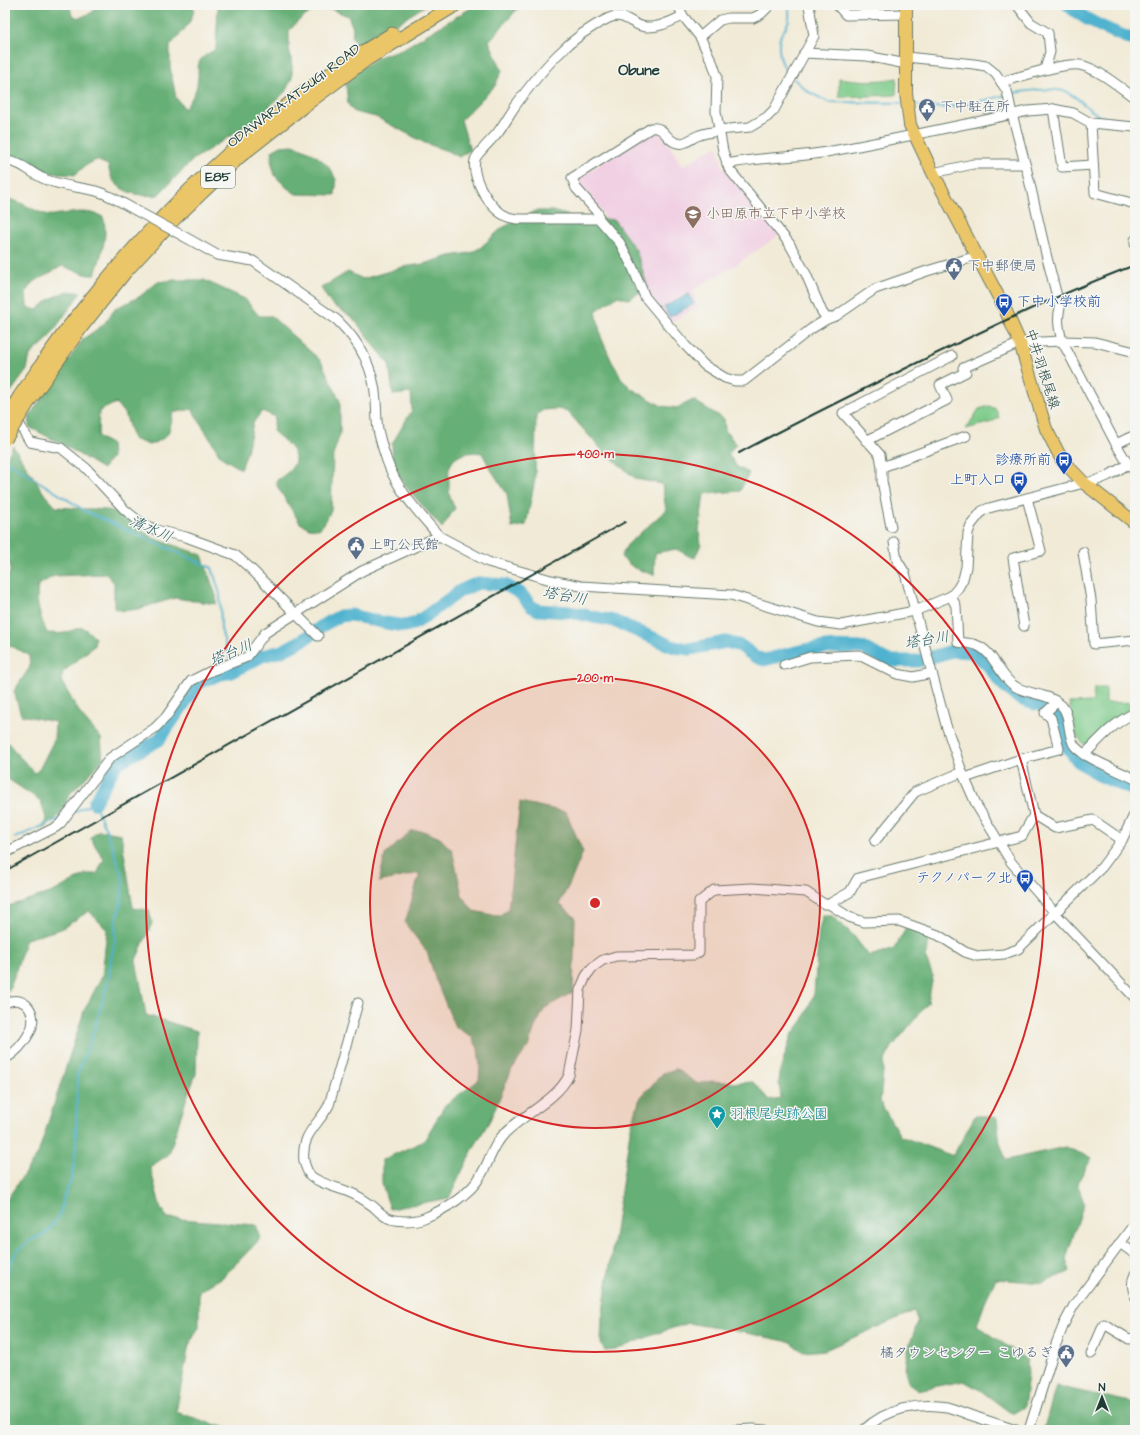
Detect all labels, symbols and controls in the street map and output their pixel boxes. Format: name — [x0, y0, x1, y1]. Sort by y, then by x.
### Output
street label: ODAWARA-ATSUGI ROAD — [223, 39, 365, 153]
district label: Obune — [618, 60, 660, 81]
public building icon: 下中駐在所 — [917, 97, 937, 122]
place label: 下中駐在所 — [940, 97, 1010, 117]
road number: E85 — [201, 166, 235, 188]
school or university icon: 小田原市立下中小学校 — [683, 204, 703, 229]
place label: 小田原市立下中小学校 — [706, 204, 846, 224]
public building icon: 下中郵便局 — [944, 256, 964, 281]
place label: 下中郵便局 — [967, 256, 1037, 276]
bus stop icon: 下中小学校前 — [994, 292, 1014, 317]
place label: 下中小学校前 — [1017, 292, 1101, 312]
street label: 中井羽根尾線 — [1020, 326, 1064, 412]
text: 400 m — [576, 446, 614, 463]
place label: 診療所前 — [995, 450, 1051, 470]
bus stop icon: 診療所前 — [1054, 450, 1074, 475]
place label: 上町入口 — [950, 470, 1006, 490]
bus stop icon: 上町入口 — [1009, 470, 1029, 495]
water label: 清水川 — [126, 510, 176, 548]
public building icon: 上町公民館 — [346, 535, 366, 560]
place label: 上町公民館 — [369, 535, 439, 555]
water label: 塔台川 — [541, 582, 589, 610]
water label: 塔台川 — [903, 626, 951, 654]
water label: 塔台川 — [206, 635, 256, 671]
text: 200 m — [576, 670, 614, 687]
place label: テクノパーク北 — [916, 868, 1012, 888]
bus stop icon: テクノパーク北 — [1015, 868, 1035, 893]
centre of rings — [588, 896, 602, 910]
place icon: 羽根尾史跡公園 — [707, 1104, 727, 1129]
place label: 羽根尾史跡公園 — [730, 1104, 828, 1124]
place label: 橘タウンセンター こゆるぎ — [880, 1343, 1053, 1363]
public building icon: 橘タウンセンター こゆるぎ — [1056, 1343, 1076, 1368]
north arrow — [1082, 1377, 1122, 1417]
text: N — [1099, 1380, 1106, 1395]

